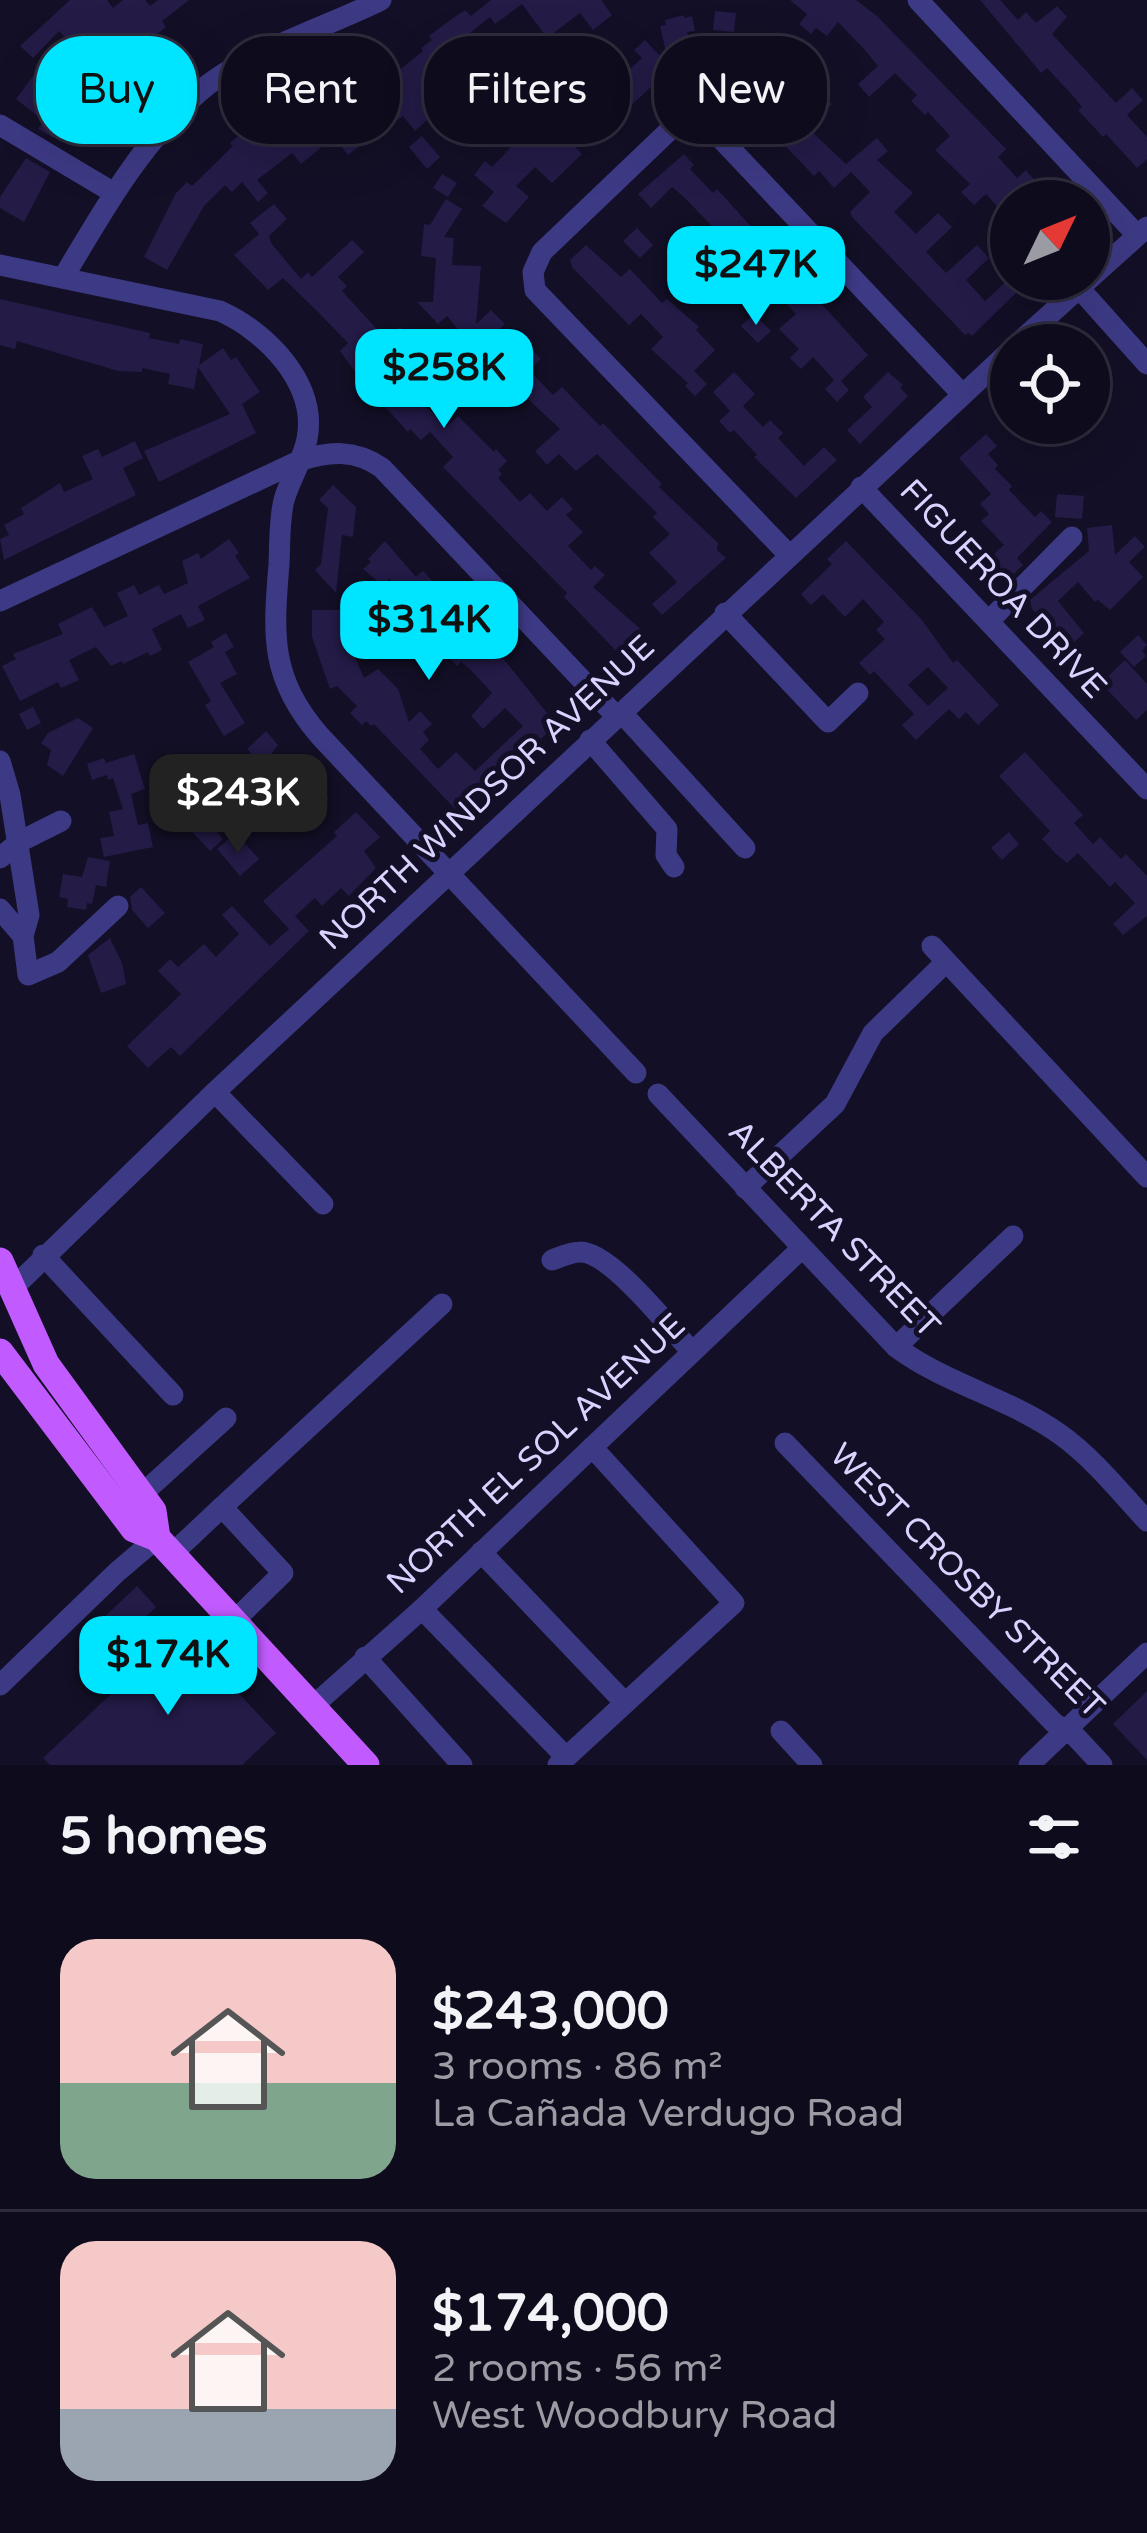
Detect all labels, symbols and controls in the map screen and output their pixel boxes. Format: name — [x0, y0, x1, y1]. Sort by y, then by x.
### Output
chip: Buy — [36, 36, 197, 144]
chip: Rent — [221, 36, 400, 144]
chip: Filters — [424, 36, 630, 144]
chip: New — [654, 36, 827, 144]
north arrow — [990, 180, 1110, 300]
map controls — [990, 180, 1110, 444]
pin: $247K — [672, 226, 840, 328]
text: $247K — [694, 241, 818, 288]
button: locate — [990, 324, 1110, 444]
pin: $258K — [360, 329, 528, 431]
text: $258K — [382, 344, 506, 391]
street label: FIGUEROA DRIVE — [892, 471, 1114, 707]
pin: $314K — [345, 581, 513, 683]
text: $314K — [367, 596, 491, 643]
street label: NORTH WINDSOR AVENUE — [312, 628, 662, 958]
pin: $243K — [154, 754, 322, 856]
text: $243K — [176, 769, 300, 816]
street label: ALBERTA STREET — [720, 1112, 948, 1346]
street label: NORTH EL SOL AVENUE — [379, 1306, 693, 1602]
street label: WEST CROSBY STREET — [822, 1436, 1112, 1726]
pin: $174K — [84, 1616, 252, 1718]
text: $174K — [106, 1631, 230, 1678]
icon: filters — [1021, 1804, 1087, 1870]
text: 5 homes — [60, 1806, 268, 1868]
text: $243,000 — [432, 1981, 669, 2043]
icon: home — [156, 1987, 300, 2131]
text: 3 rooms · 86 m² — [432, 2043, 723, 2090]
text: La Cañada Verdugo Road — [432, 2090, 904, 2137]
text: $174,000 — [432, 2283, 669, 2345]
icon: home — [156, 2289, 300, 2433]
text: 2 rooms · 56 m² — [432, 2345, 723, 2392]
text: West Woodbury Road — [432, 2392, 837, 2439]

